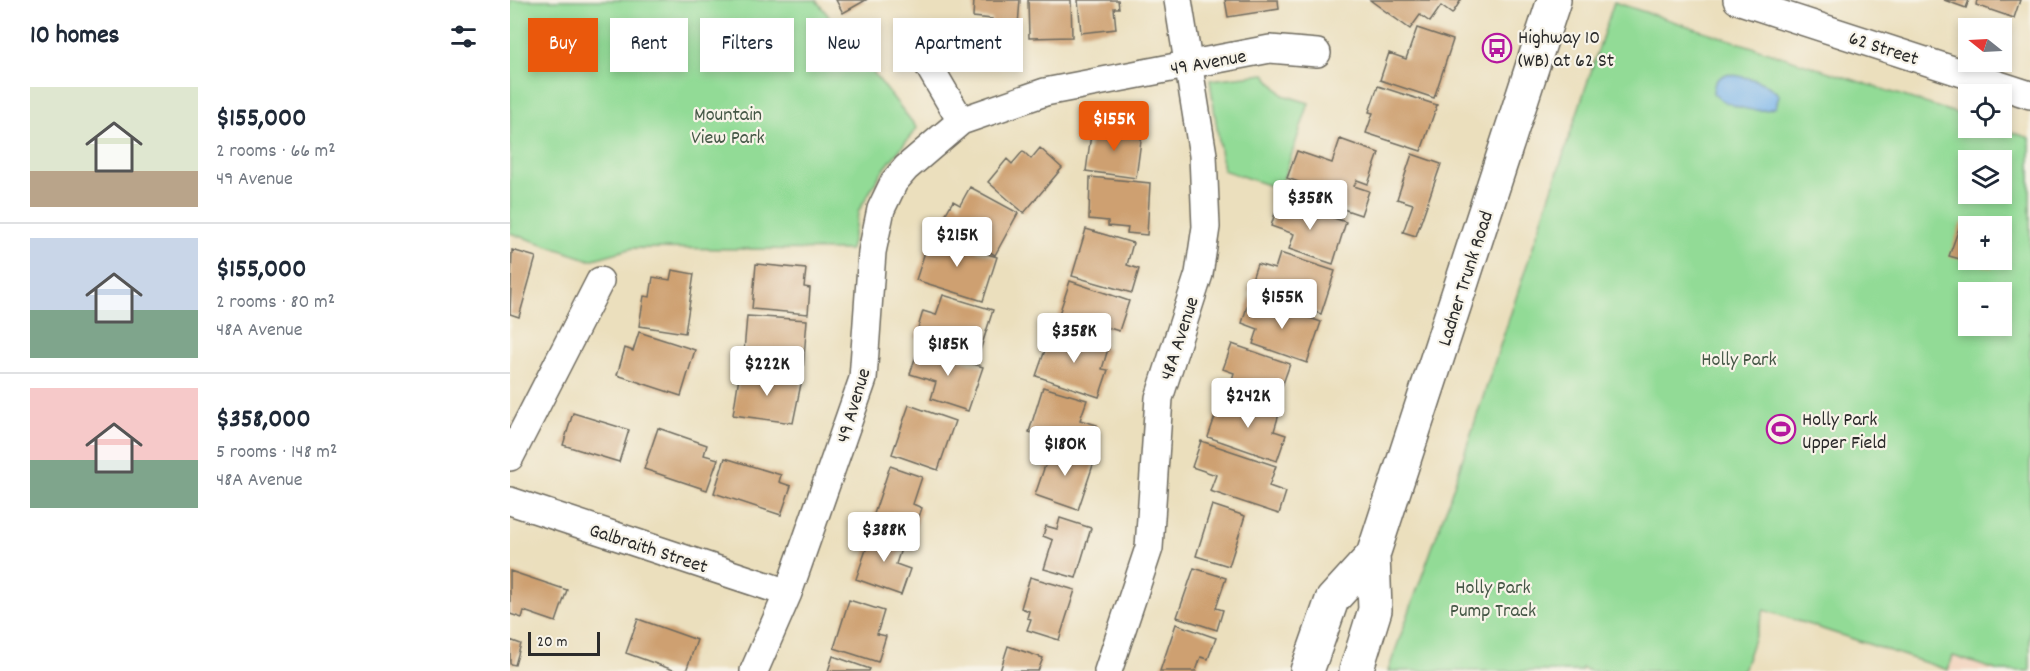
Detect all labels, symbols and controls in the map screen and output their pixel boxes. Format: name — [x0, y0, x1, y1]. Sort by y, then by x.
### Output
text: 10 homes — [30, 18, 120, 55]
chip: Buy — [528, 18, 598, 72]
chip: Rent — [610, 18, 688, 72]
chip: Filters — [700, 18, 794, 72]
chip: New — [806, 18, 881, 72]
chip: Apartment — [893, 18, 1023, 72]
north arrow — [1958, 18, 2012, 72]
map controls — [1958, 18, 2012, 336]
icon: filters — [447, 20, 480, 53]
place label: Highway 10 (WB) at 62 St — [1518, 25, 1614, 76]
street label: 62 Street — [1845, 25, 1922, 74]
bus stop icon: Highway 10 (WB) at 62 St — [1481, 32, 1513, 64]
street label: 49 Avenue — [1168, 43, 1249, 84]
button: locate — [1958, 84, 2012, 138]
text: $155,000 — [216, 101, 306, 138]
pin: $155K — [1072, 101, 1156, 152]
park label: Mountain View Park — [691, 102, 765, 153]
text: $155K — [1093, 106, 1135, 134]
icon: home — [78, 111, 150, 183]
text: 2 rooms · 66 m² — [216, 138, 336, 166]
button: layers — [1958, 150, 2012, 204]
text: 49 Avenue — [216, 166, 293, 194]
pin: $358K — [1268, 180, 1352, 231]
text: $358K — [1287, 185, 1333, 213]
street label: Ladner Trunk Road — [1432, 208, 1502, 350]
button: + — [1958, 216, 2012, 270]
pin: $215K — [915, 217, 999, 268]
text: $215K — [936, 222, 978, 250]
text: $155,000 — [216, 252, 306, 289]
icon: home — [78, 262, 150, 334]
pin: $155K — [1240, 279, 1324, 330]
button: − — [1958, 282, 2012, 336]
text: $155K — [1261, 284, 1303, 312]
text: 2 rooms · 80 m² — [216, 289, 335, 317]
street label: 48A Avenue — [1154, 293, 1208, 384]
pin: $358K — [1032, 313, 1116, 364]
text: 48A Avenue — [216, 317, 303, 345]
text: $358K — [1051, 318, 1097, 346]
pin: $185K — [906, 326, 990, 377]
text: $185K — [927, 331, 969, 359]
pin: $222K — [725, 346, 809, 397]
park label: Holly Park — [1701, 347, 1777, 375]
text: $222K — [744, 351, 790, 379]
street label: 49 Avenue — [830, 365, 880, 447]
pin: $242K — [1206, 378, 1290, 429]
text: $242K — [1225, 383, 1271, 411]
text: $358,000 — [216, 402, 311, 439]
place label: Holly Park Upper Field — [1802, 407, 1886, 458]
icon: home — [78, 412, 150, 484]
sports icon: Holly Park Upper Field — [1765, 413, 1797, 445]
pin: $180K — [1023, 426, 1107, 477]
text: $180K — [1044, 431, 1086, 459]
text: 5 rooms · 148 m² — [216, 439, 337, 467]
text: 48A Avenue — [216, 467, 303, 495]
pin: $388K — [842, 512, 926, 563]
text: $388K — [862, 517, 906, 545]
street label: Galbraith Street — [585, 518, 711, 582]
park label: Holly Park Pump Track — [1450, 575, 1536, 626]
scale bar — [528, 629, 600, 656]
text: 20 m — [537, 631, 567, 654]

